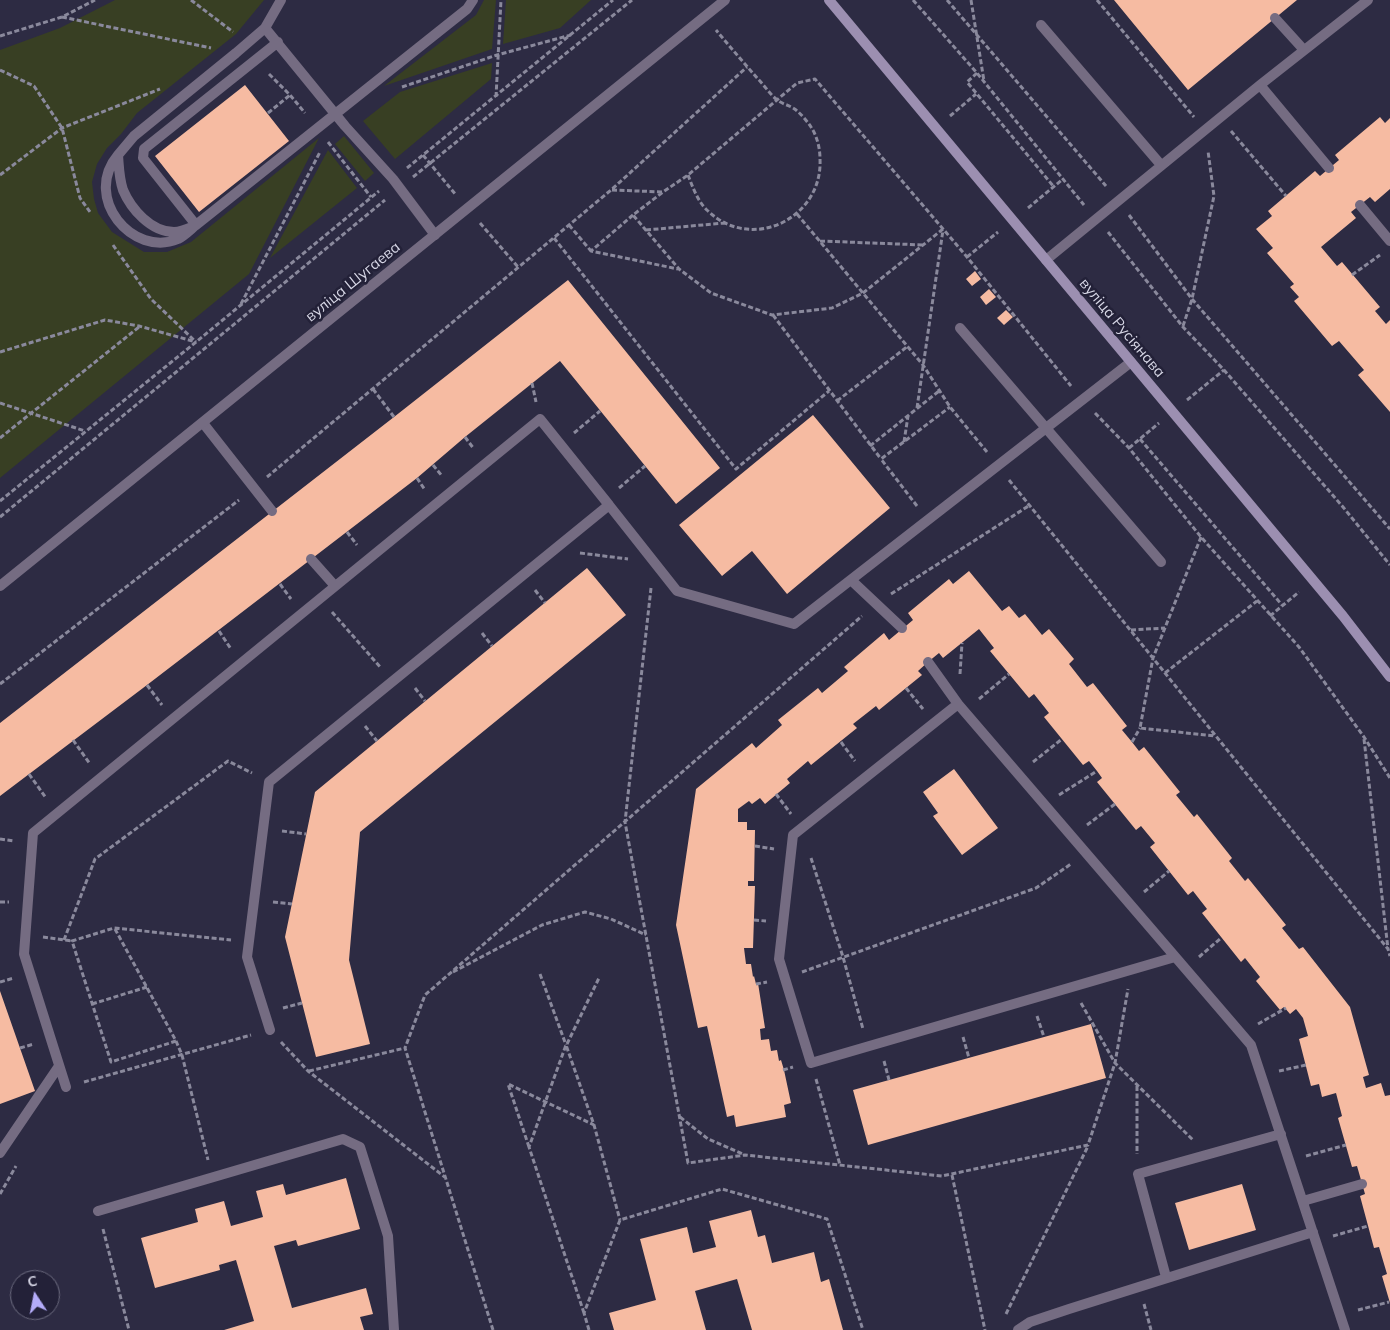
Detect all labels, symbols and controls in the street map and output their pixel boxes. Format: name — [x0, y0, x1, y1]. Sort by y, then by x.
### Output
street label: вуліца Шугаева — [302, 238, 404, 326]
street label: вуліца Русіянава — [1075, 275, 1169, 381]
north arrow — [10, 1270, 60, 1320]
text: С — [26, 1272, 39, 1291]

